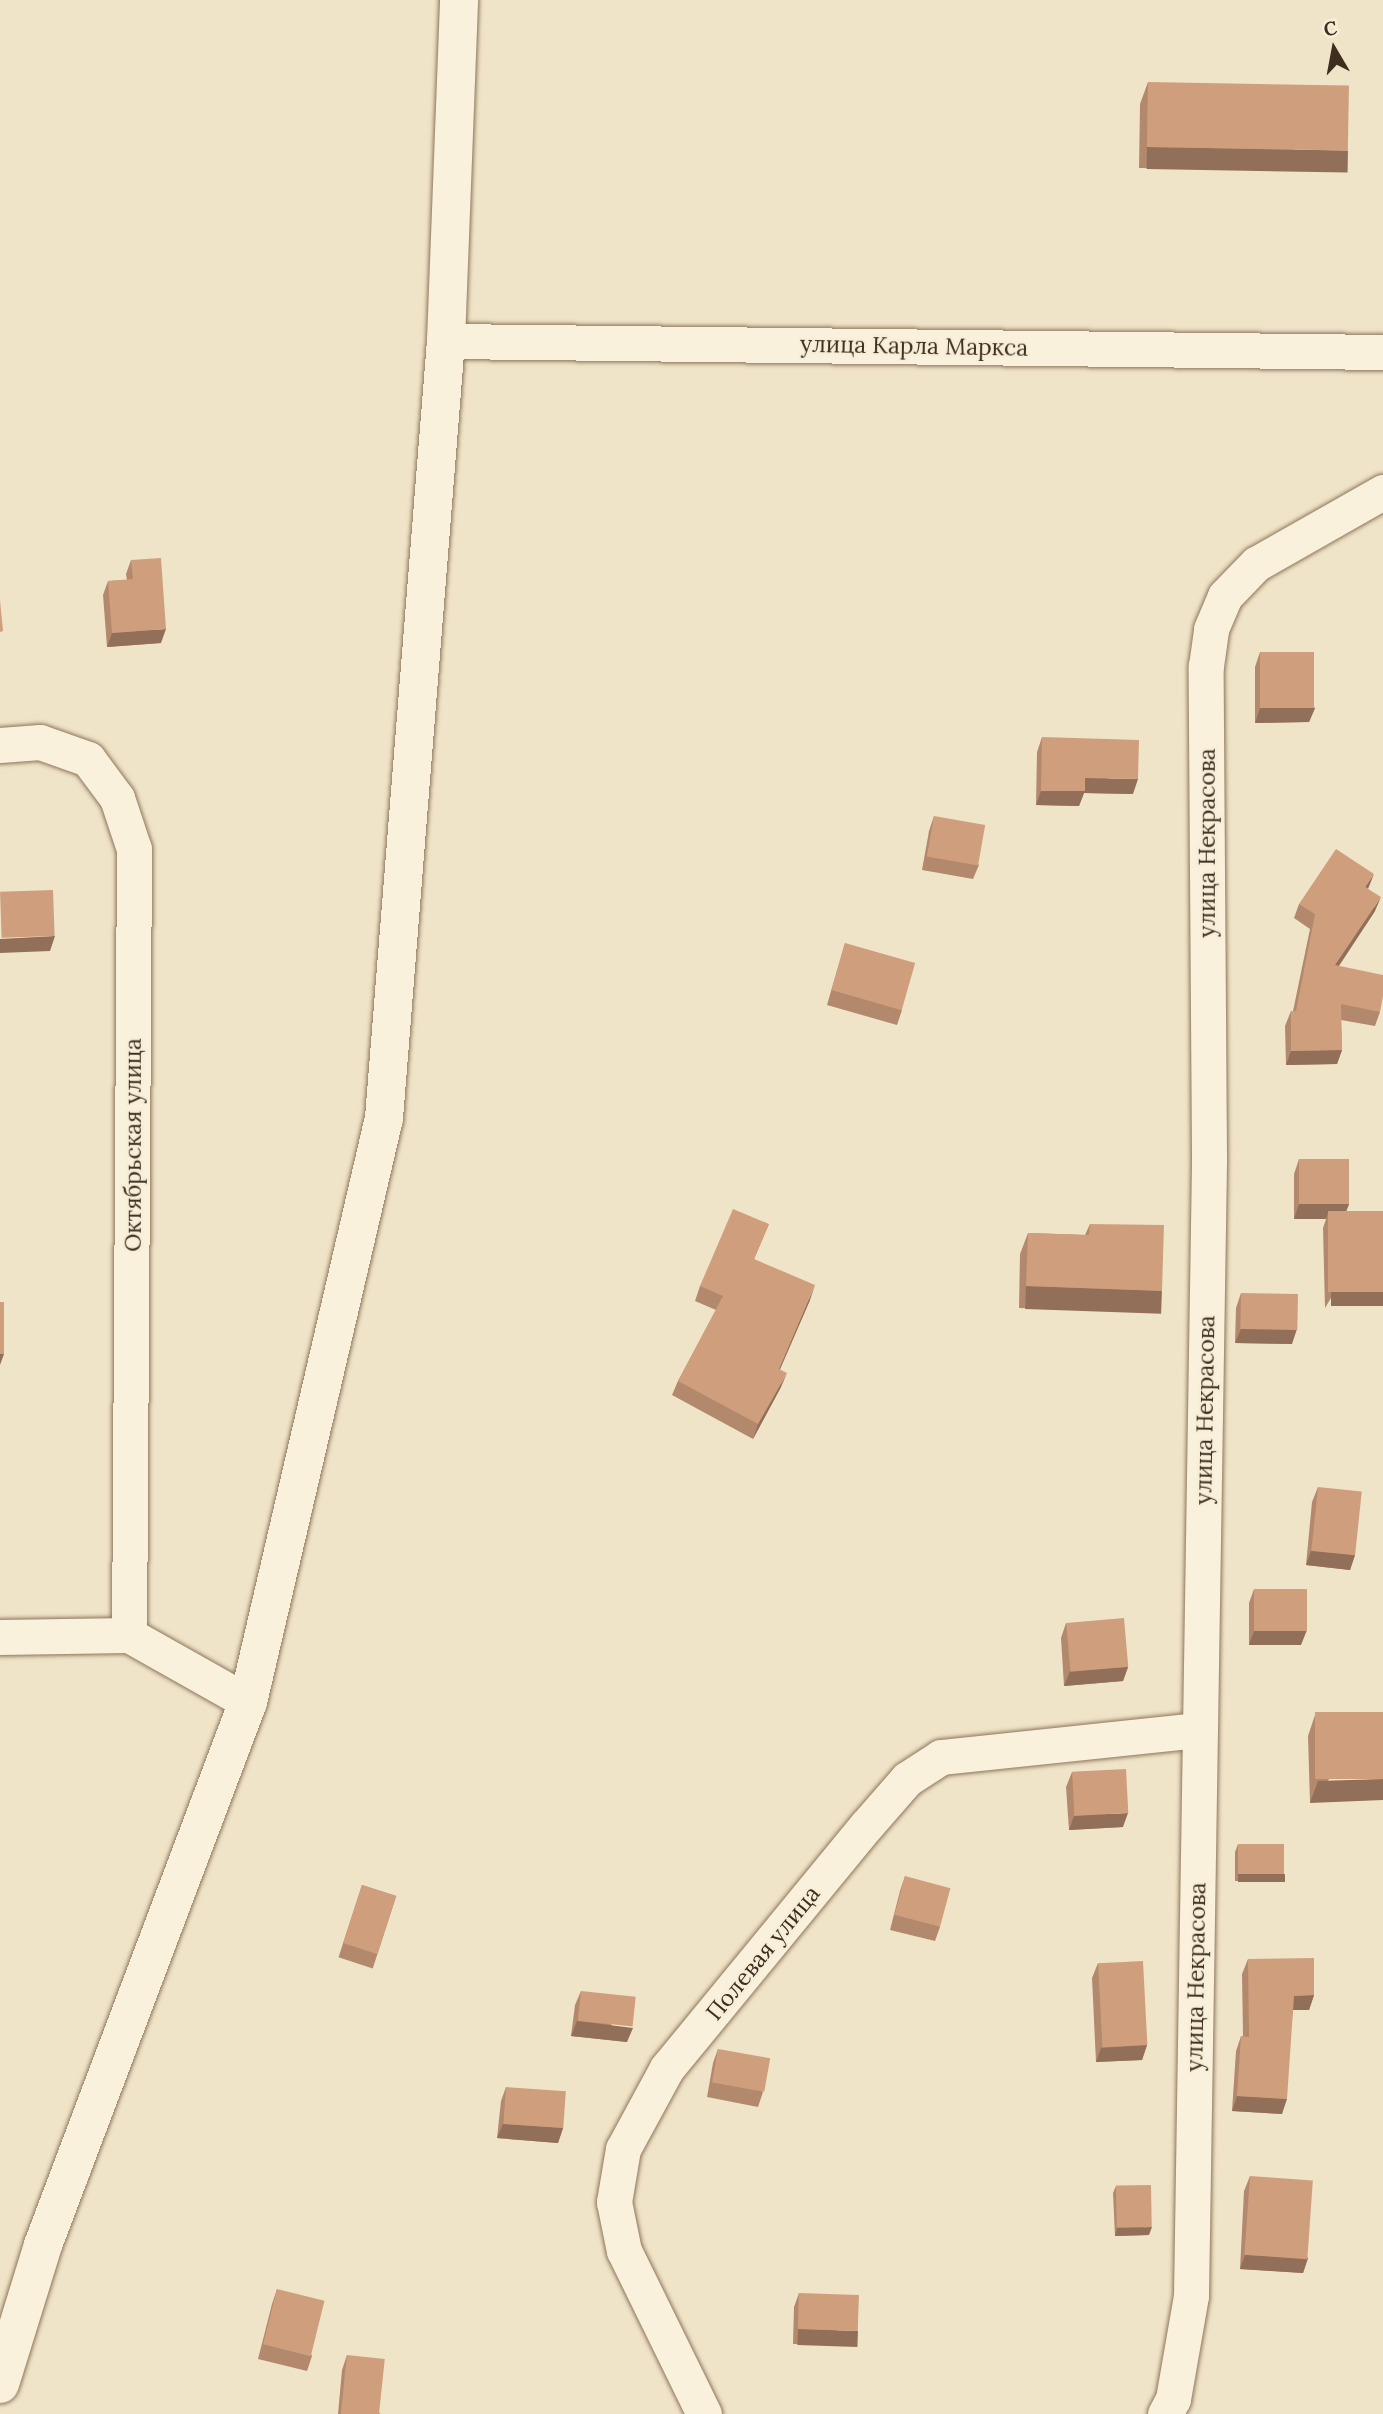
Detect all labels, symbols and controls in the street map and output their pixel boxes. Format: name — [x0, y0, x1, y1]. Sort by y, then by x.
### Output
north arrow — [1299, 14, 1369, 84]
text: С — [1322, 15, 1339, 41]
street label: улица Карла Маркса — [800, 330, 1028, 362]
street label: улица Некрасова — [1193, 748, 1221, 938]
street label: Октябрьская улица — [119, 1038, 147, 1252]
street label: улица Некрасова — [1190, 1315, 1220, 1505]
street label: Полевая улица — [700, 1880, 826, 2026]
street label: улица Некрасова — [1181, 1882, 1211, 2072]

